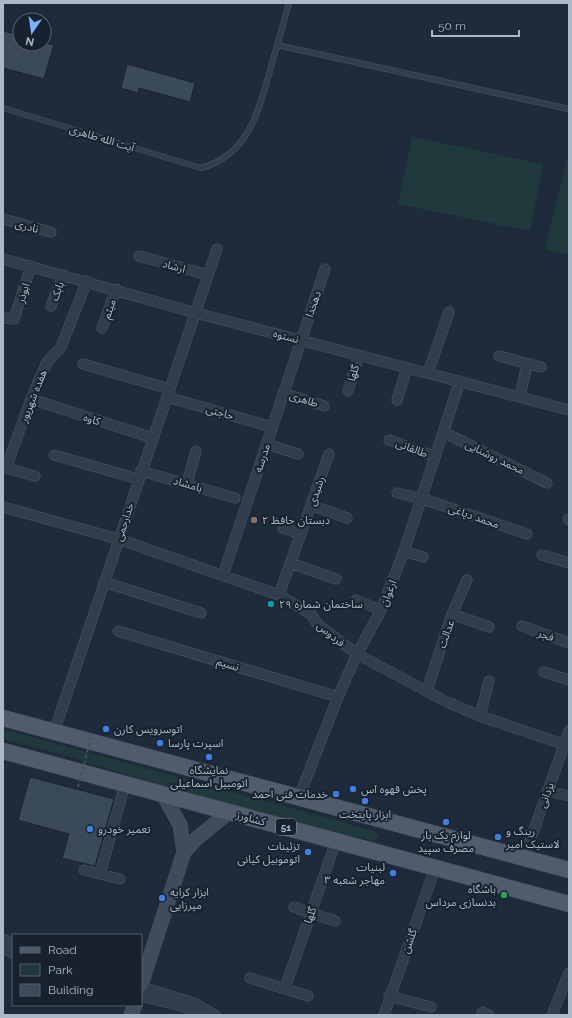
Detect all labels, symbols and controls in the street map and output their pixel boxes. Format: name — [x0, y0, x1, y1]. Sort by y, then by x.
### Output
north arrow — [12, 12, 52, 52]
scale bar — [432, 12, 519, 38]
text: 50 m — [438, 19, 466, 33]
text: N — [24, 34, 35, 49]
street label: آیت الله طاهری — [68, 122, 137, 155]
street label: نادری — [14, 217, 40, 236]
street label: ارشاد — [161, 257, 187, 276]
street label: بابک — [48, 280, 67, 303]
street label: ابوذر — [14, 282, 33, 306]
street label: دهخدا — [303, 289, 324, 319]
street label: میثم — [100, 297, 121, 321]
street label: نستوه — [272, 327, 300, 346]
street label: گلها — [345, 363, 362, 383]
street label: هفده شهریور — [17, 368, 50, 425]
street label: طاهری — [288, 389, 320, 410]
street label: حاجتی — [204, 402, 236, 423]
street label: کاوه — [82, 411, 102, 428]
street label: طالقانی — [394, 436, 430, 460]
street label: محمد روشنایی — [463, 438, 526, 477]
street label: مدرسه — [252, 442, 273, 474]
street label: بامشاد — [172, 474, 204, 495]
street label: رشیدی — [305, 475, 328, 508]
street label: خدارحمی — [112, 501, 137, 543]
street label: محمد دیاغی — [447, 502, 501, 531]
place label: دبستان حافظ ۲ — [262, 514, 330, 527]
marker: دبستان حافظ ۲ — [249, 515, 259, 525]
street label: ارغوان — [378, 578, 399, 608]
place label: ساختمان شماره ۲۹ — [279, 598, 363, 611]
marker: ساختمان شماره ۲۹ — [266, 599, 276, 609]
street label: عدالت — [436, 618, 457, 650]
street label: فردوس — [314, 619, 347, 650]
street label: فجر — [535, 626, 556, 644]
street label: نسیم — [215, 655, 241, 676]
place label: اتوسرویس کارن — [114, 723, 182, 736]
marker: اتوسرویس کارن — [101, 724, 111, 734]
place label: اسپرت پارسا — [168, 737, 223, 751]
marker: اسپرت پارسا — [155, 738, 165, 748]
marker: نمایشگاه اتومبیل اسماعیلی — [204, 752, 214, 762]
place label: نمایشگاه اتومبیل اسماعیلی — [170, 764, 248, 790]
street label: یزدانی — [536, 781, 557, 810]
place label: پخش قهوه آس — [361, 783, 427, 797]
marker: پخش قهوه آس — [348, 784, 358, 794]
place label: خدمات فنی احمد — [252, 788, 329, 801]
marker: خدمات فنی احمد — [331, 789, 341, 799]
marker: ابزار پایتخت — [360, 796, 370, 806]
street label: کشاورز — [234, 808, 268, 829]
place label: ابزار پایتخت — [339, 808, 391, 822]
marker: لوازم یک بار مصرف سپید — [441, 817, 451, 827]
road number: 51 — [276, 819, 296, 835]
place label: تعمیر خودرو — [98, 823, 151, 836]
marker: تعمیر خودرو — [85, 824, 95, 834]
place label: رینگ و لاستیک امیر — [505, 825, 560, 851]
place label: لوازم یک بار مصرف سپید — [418, 829, 474, 856]
marker: رینگ و لاستیک امیر — [493, 832, 503, 842]
place label: تزئینات اتوموبیل کیانی — [237, 840, 300, 866]
marker: تزئینات اتوموبیل کیانی — [303, 847, 313, 857]
place label: لبنیات مهاجر شعبه ۳ — [324, 861, 385, 887]
marker: لبنیات مهاجر شعبه ۳ — [388, 868, 398, 878]
place label: باشگاه بدنسازی مرداس — [426, 883, 496, 909]
place label: ابزار کرایه میرزایی — [170, 886, 209, 912]
marker: باشگاه بدنسازی مرداس — [499, 890, 509, 900]
marker: ابزار کرایه میرزایی — [157, 893, 167, 903]
street label: گلها — [302, 905, 319, 925]
street label: گلشن — [399, 927, 420, 955]
legend — [12, 934, 142, 1006]
text: Road — [48, 943, 77, 957]
text: Park — [48, 963, 73, 977]
text: Building — [48, 983, 94, 997]

